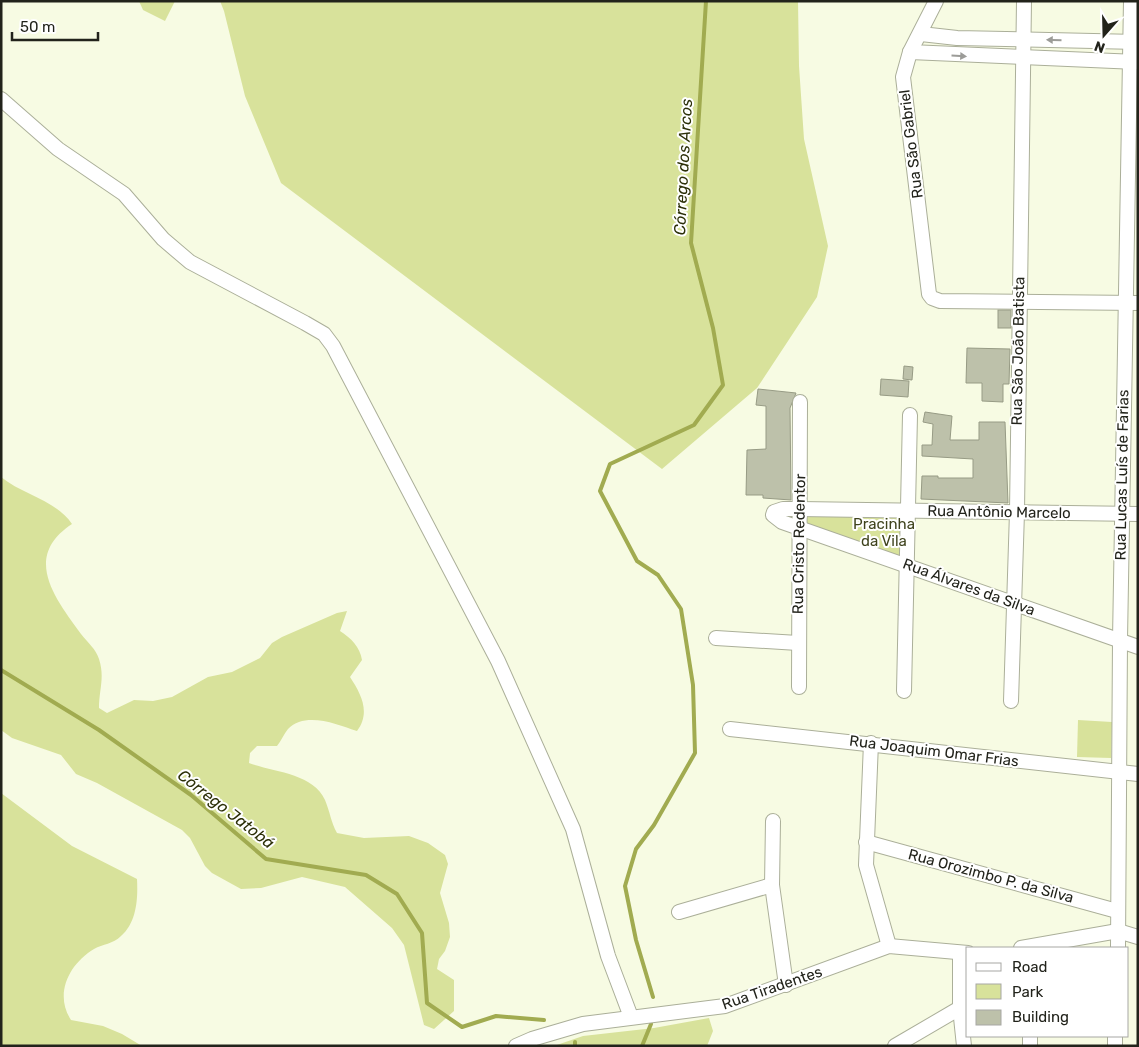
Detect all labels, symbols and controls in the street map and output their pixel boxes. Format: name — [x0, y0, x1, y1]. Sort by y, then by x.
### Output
scale bar — [12, 10, 99, 42]
north arrow — [1079, 10, 1129, 60]
text: 50 m — [20, 18, 55, 36]
one-way arrow — [1046, 36, 1062, 44]
text: N — [1092, 37, 1107, 56]
one-way arrow — [951, 52, 967, 60]
street label: Rua São Gabriel — [895, 89, 927, 199]
water label: Córrego dos Arcos — [670, 98, 696, 236]
street label: Rua São João Batista — [1008, 276, 1028, 426]
street label: Rua Lucas Luís de Farias — [1112, 389, 1132, 561]
street label: Rua Cristo Redentor — [789, 473, 809, 614]
street label: Rua Antônio Marcelo — [927, 502, 1071, 522]
park label: Pracinha da Vila — [853, 515, 915, 550]
street label: Rua Álvares da Silva — [900, 555, 1038, 619]
street label: Rua Joaquim Omar Frias — [848, 732, 1020, 770]
water label: Córrego Jatobá — [174, 765, 278, 853]
street label: Rua Orozimbo P. da Silva — [906, 845, 1076, 907]
legend — [966, 947, 1129, 1037]
text: Road — [1012, 958, 1048, 976]
street label: Rua Tiradentes — [720, 962, 825, 1014]
text: Park — [1012, 983, 1043, 1001]
text: Building — [1012, 1008, 1069, 1026]

